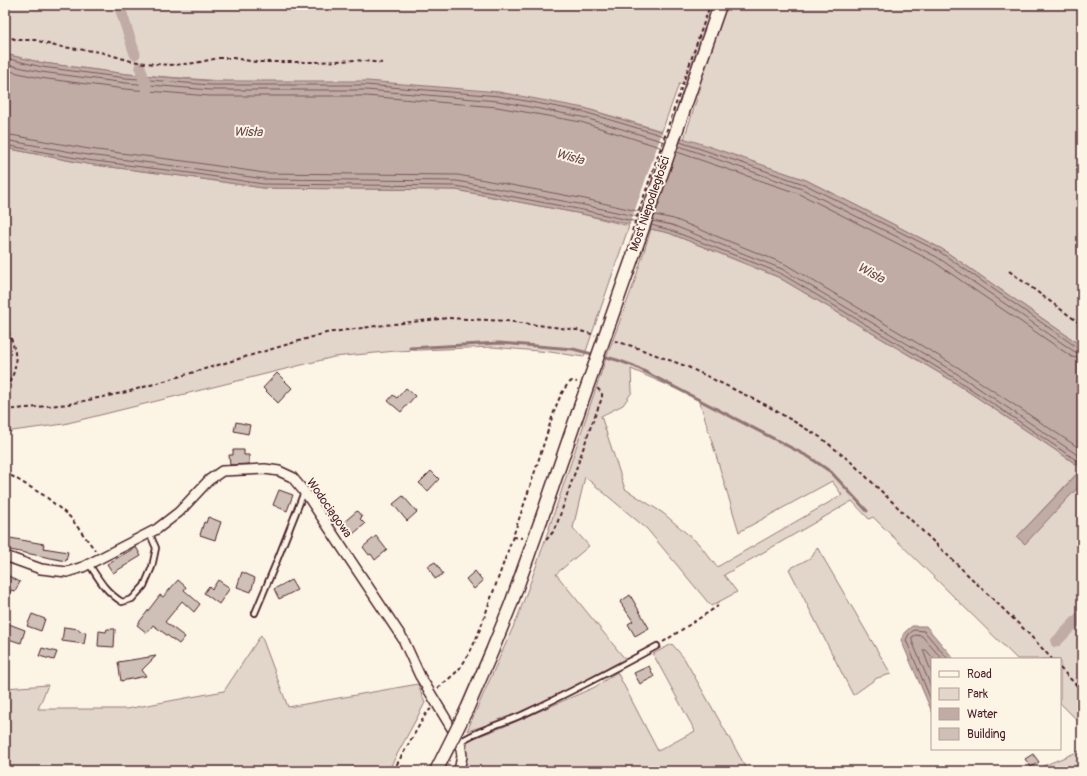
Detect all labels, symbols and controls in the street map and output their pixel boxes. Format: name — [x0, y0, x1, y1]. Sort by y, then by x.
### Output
water label: Wisła — [234, 124, 263, 140]
water label: Wisła — [554, 145, 587, 169]
street label: Most Niepodległości — [627, 154, 673, 254]
water label: Wisła — [855, 259, 888, 287]
street label: Wodociągowa — [303, 475, 355, 541]
legend — [931, 658, 1061, 750]
text: Road — [967, 667, 992, 682]
text: Park — [967, 687, 988, 702]
text: Water — [967, 707, 998, 722]
text: Building — [967, 727, 1006, 742]

